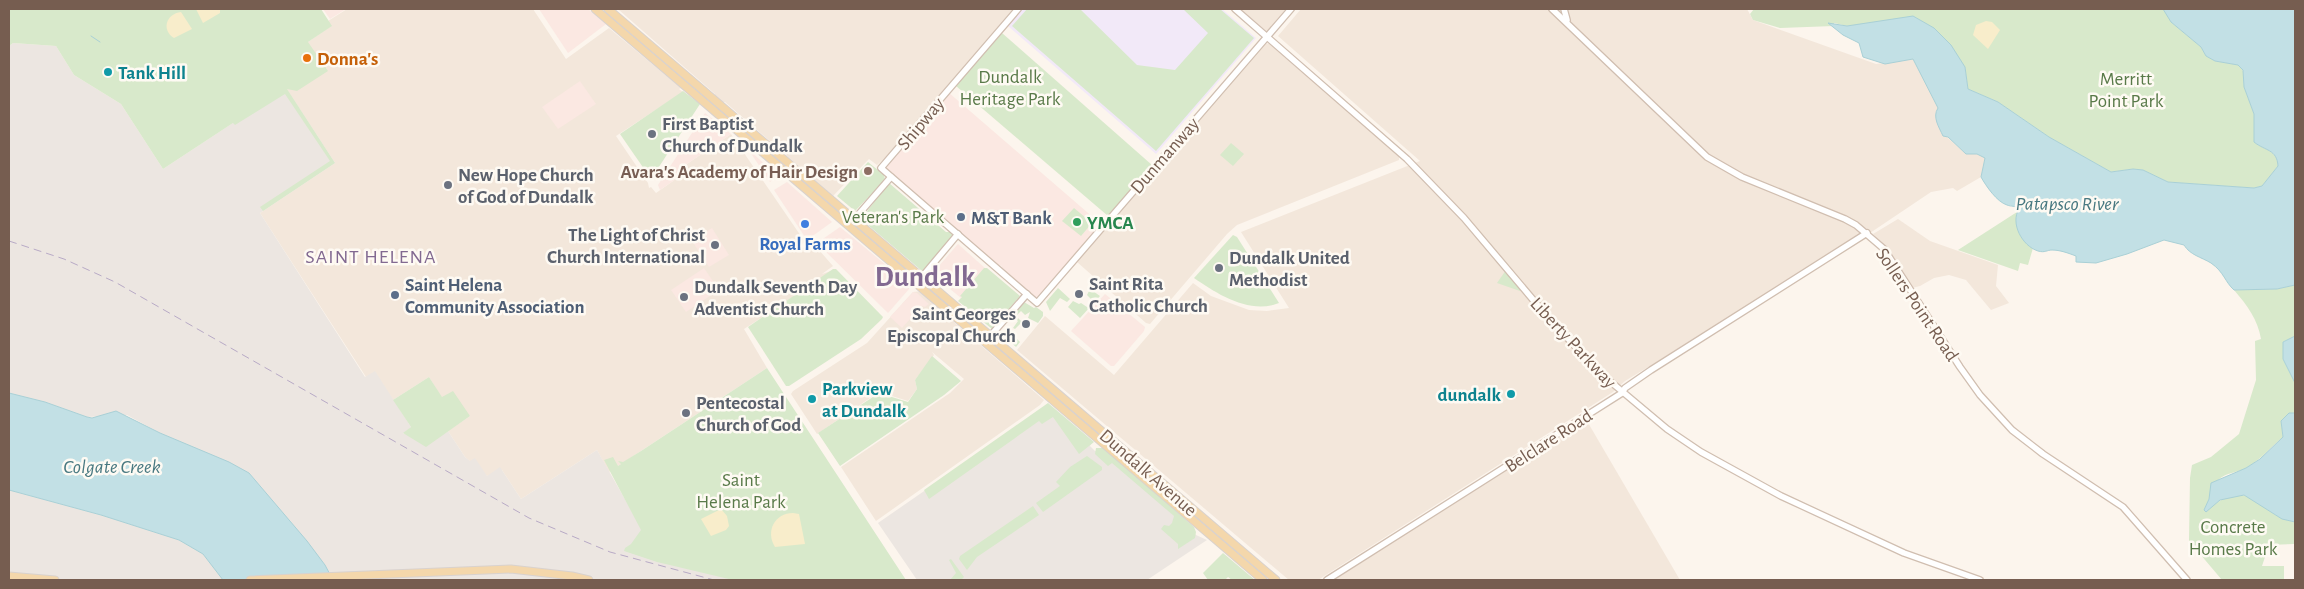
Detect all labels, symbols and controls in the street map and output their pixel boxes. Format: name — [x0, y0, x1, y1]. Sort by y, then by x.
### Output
place label: Donna's — [317, 50, 378, 69]
marker: Donna's — [301, 52, 313, 64]
place label: Tank Hill — [118, 64, 186, 83]
marker: Tank Hill — [102, 66, 114, 78]
park label: Dundalk Heritage Park — [960, 68, 1061, 109]
park label: Merritt Point Park — [2089, 70, 2164, 111]
street label: Shipway — [894, 94, 948, 154]
street label: Dunmanway — [1127, 114, 1203, 198]
place label: First Baptist Church of Dundalk — [662, 115, 803, 156]
marker: First Baptist Church of Dundalk — [646, 128, 658, 140]
place label: Avara's Academy of Hair Design — [620, 163, 858, 182]
marker: Avara's Academy of Hair Design — [862, 165, 874, 177]
place label: New Hope Church of God of Dundalk — [458, 166, 594, 207]
marker: New Hope Church of God of Dundalk — [442, 179, 454, 191]
water label: Patapsco River — [2016, 194, 2119, 214]
park label: Veteran's Park — [842, 208, 945, 227]
place label: M&T Bank — [971, 209, 1052, 228]
marker: M&T Bank — [955, 211, 967, 223]
place label: YMCA — [1087, 214, 1134, 233]
marker: YMCA — [1071, 216, 1083, 228]
marker: Royal Farms — [799, 218, 811, 230]
place label: The Light of Christ Church International — [547, 226, 706, 267]
place label: Royal Farms — [759, 235, 851, 254]
marker: The Light of Christ Church International — [709, 239, 721, 251]
street label: Sollers Point Road — [1872, 245, 1962, 365]
district label: SAINT HELENA — [305, 247, 437, 267]
place label: Dundalk United Methodist — [1229, 249, 1350, 290]
marker: Dundalk United Methodist — [1213, 262, 1225, 274]
district label: Dundalk — [875, 263, 976, 292]
place label: Saint Rita Catholic Church — [1089, 275, 1208, 316]
place label: Saint Helena Community Association — [405, 276, 584, 317]
place label: Dundalk Seventh Day Adventist Church — [694, 278, 858, 319]
marker: Saint Rita Catholic Church — [1073, 288, 1085, 300]
marker: Saint Helena Community Association — [389, 289, 401, 301]
marker: Dundalk Seventh Day Adventist Church — [678, 291, 690, 303]
street label: Liberty Parkway — [1526, 294, 1620, 392]
place label: Saint Georges Episcopal Church — [887, 305, 1016, 346]
marker: Saint Georges Episcopal Church — [1020, 318, 1032, 330]
place label: Parkview at Dundalk — [822, 380, 907, 421]
place label: dundalk — [1438, 386, 1502, 405]
marker: dundalk — [1505, 388, 1517, 400]
marker: Parkview at Dundalk — [806, 393, 818, 405]
place label: Pentecostal Church of God — [696, 394, 801, 435]
street label: Belclare Road — [1502, 406, 1596, 476]
marker: Pentecostal Church of God — [680, 407, 692, 419]
street label: Dundalk Avenue — [1096, 426, 1200, 520]
water label: Colgate Creek — [63, 457, 161, 477]
park label: Saint Helena Park — [696, 471, 786, 512]
park label: Concrete Homes Park — [2189, 518, 2278, 559]

